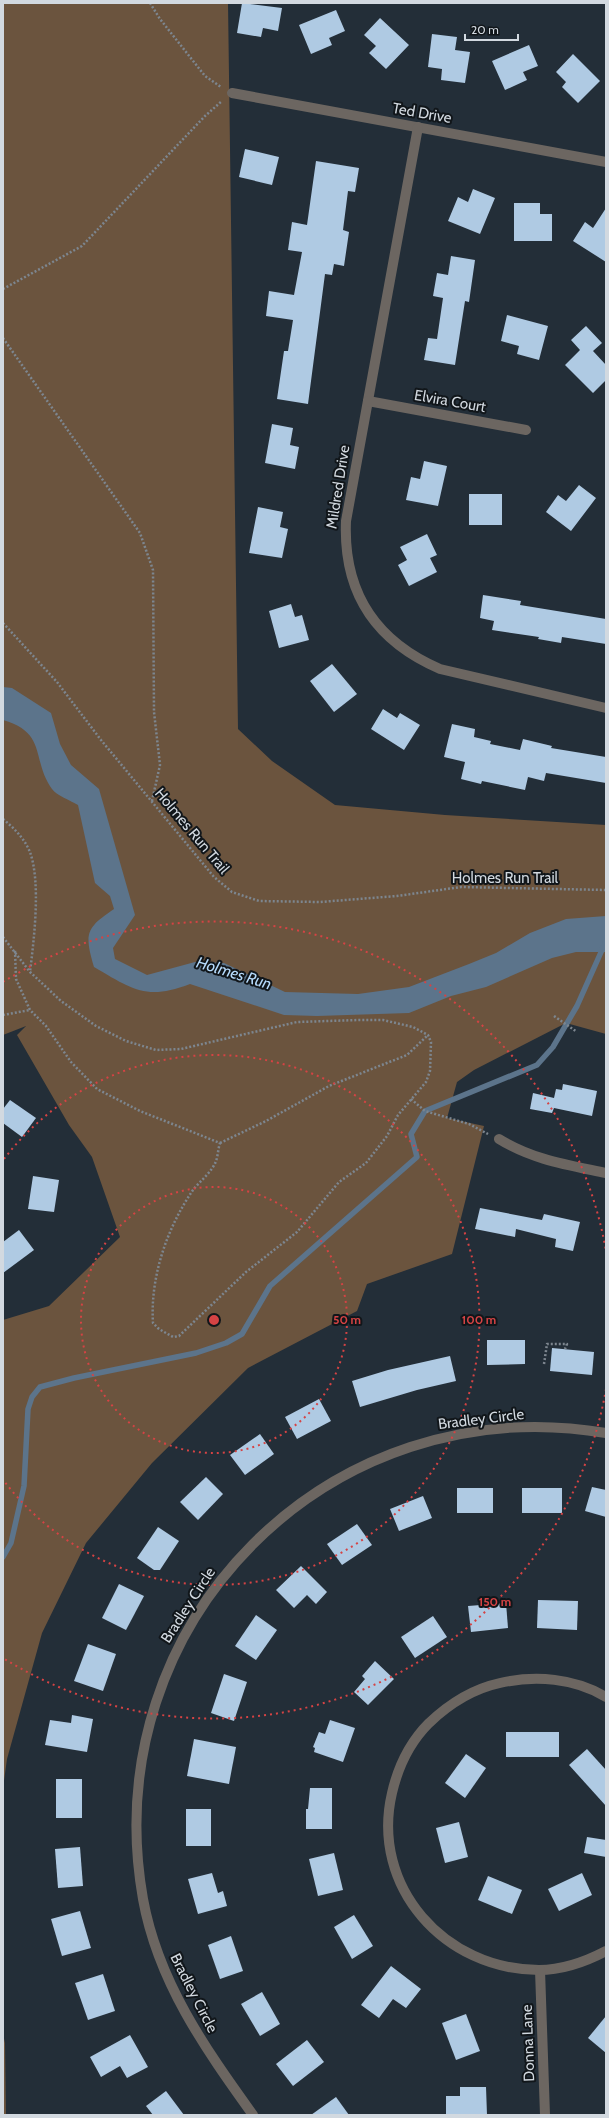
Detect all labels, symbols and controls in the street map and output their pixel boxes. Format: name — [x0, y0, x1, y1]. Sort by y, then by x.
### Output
scale bar — [465, 16, 518, 42]
text: 20 m — [471, 22, 499, 37]
street label: Ted Drive — [391, 99, 453, 127]
street label: Elvira Court — [413, 386, 487, 416]
street label: Mildred Drive — [322, 444, 354, 530]
street label: Holmes Run Trail — [151, 784, 233, 878]
street label: Holmes Run Trail — [452, 869, 559, 887]
water label: Holmes Run — [194, 953, 274, 993]
text: 50 m — [333, 1312, 361, 1327]
text: 100 m — [462, 1312, 496, 1327]
centre of rings — [207, 1313, 221, 1327]
street label: Bradley Circle — [437, 1405, 525, 1433]
street label: Bradley Circle — [157, 1564, 219, 1646]
text: 150 m — [479, 1594, 511, 1609]
street label: Bradley Circle — [166, 1950, 222, 2036]
street label: Donna Lane — [518, 2004, 538, 2082]

